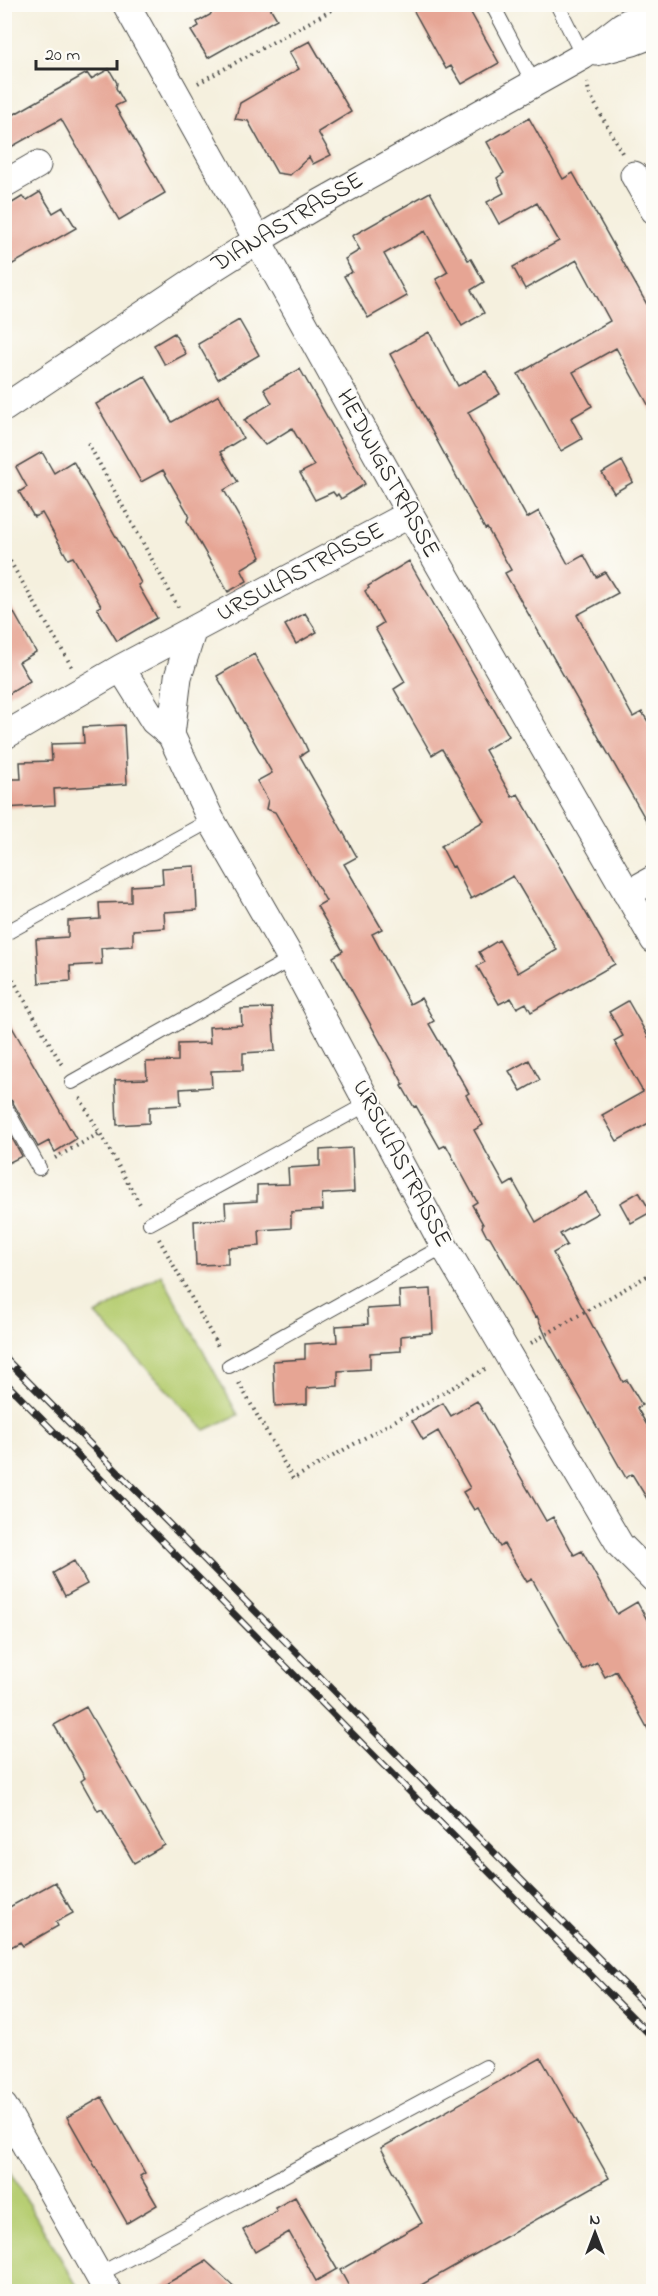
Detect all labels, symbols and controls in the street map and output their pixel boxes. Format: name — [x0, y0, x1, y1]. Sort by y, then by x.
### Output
scale bar — [36, 33, 117, 71]
text: 20 m — [45, 43, 80, 69]
street label: DIANASTRASSE — [205, 164, 371, 283]
street label: HEDWIGSTRASSE — [326, 383, 448, 565]
street label: URSULASTRASSE — [211, 514, 391, 632]
street label: URSULASTRASSE — [342, 1074, 460, 1254]
north arrow — [565, 2203, 625, 2263]
text: N — [590, 2208, 601, 2232]

